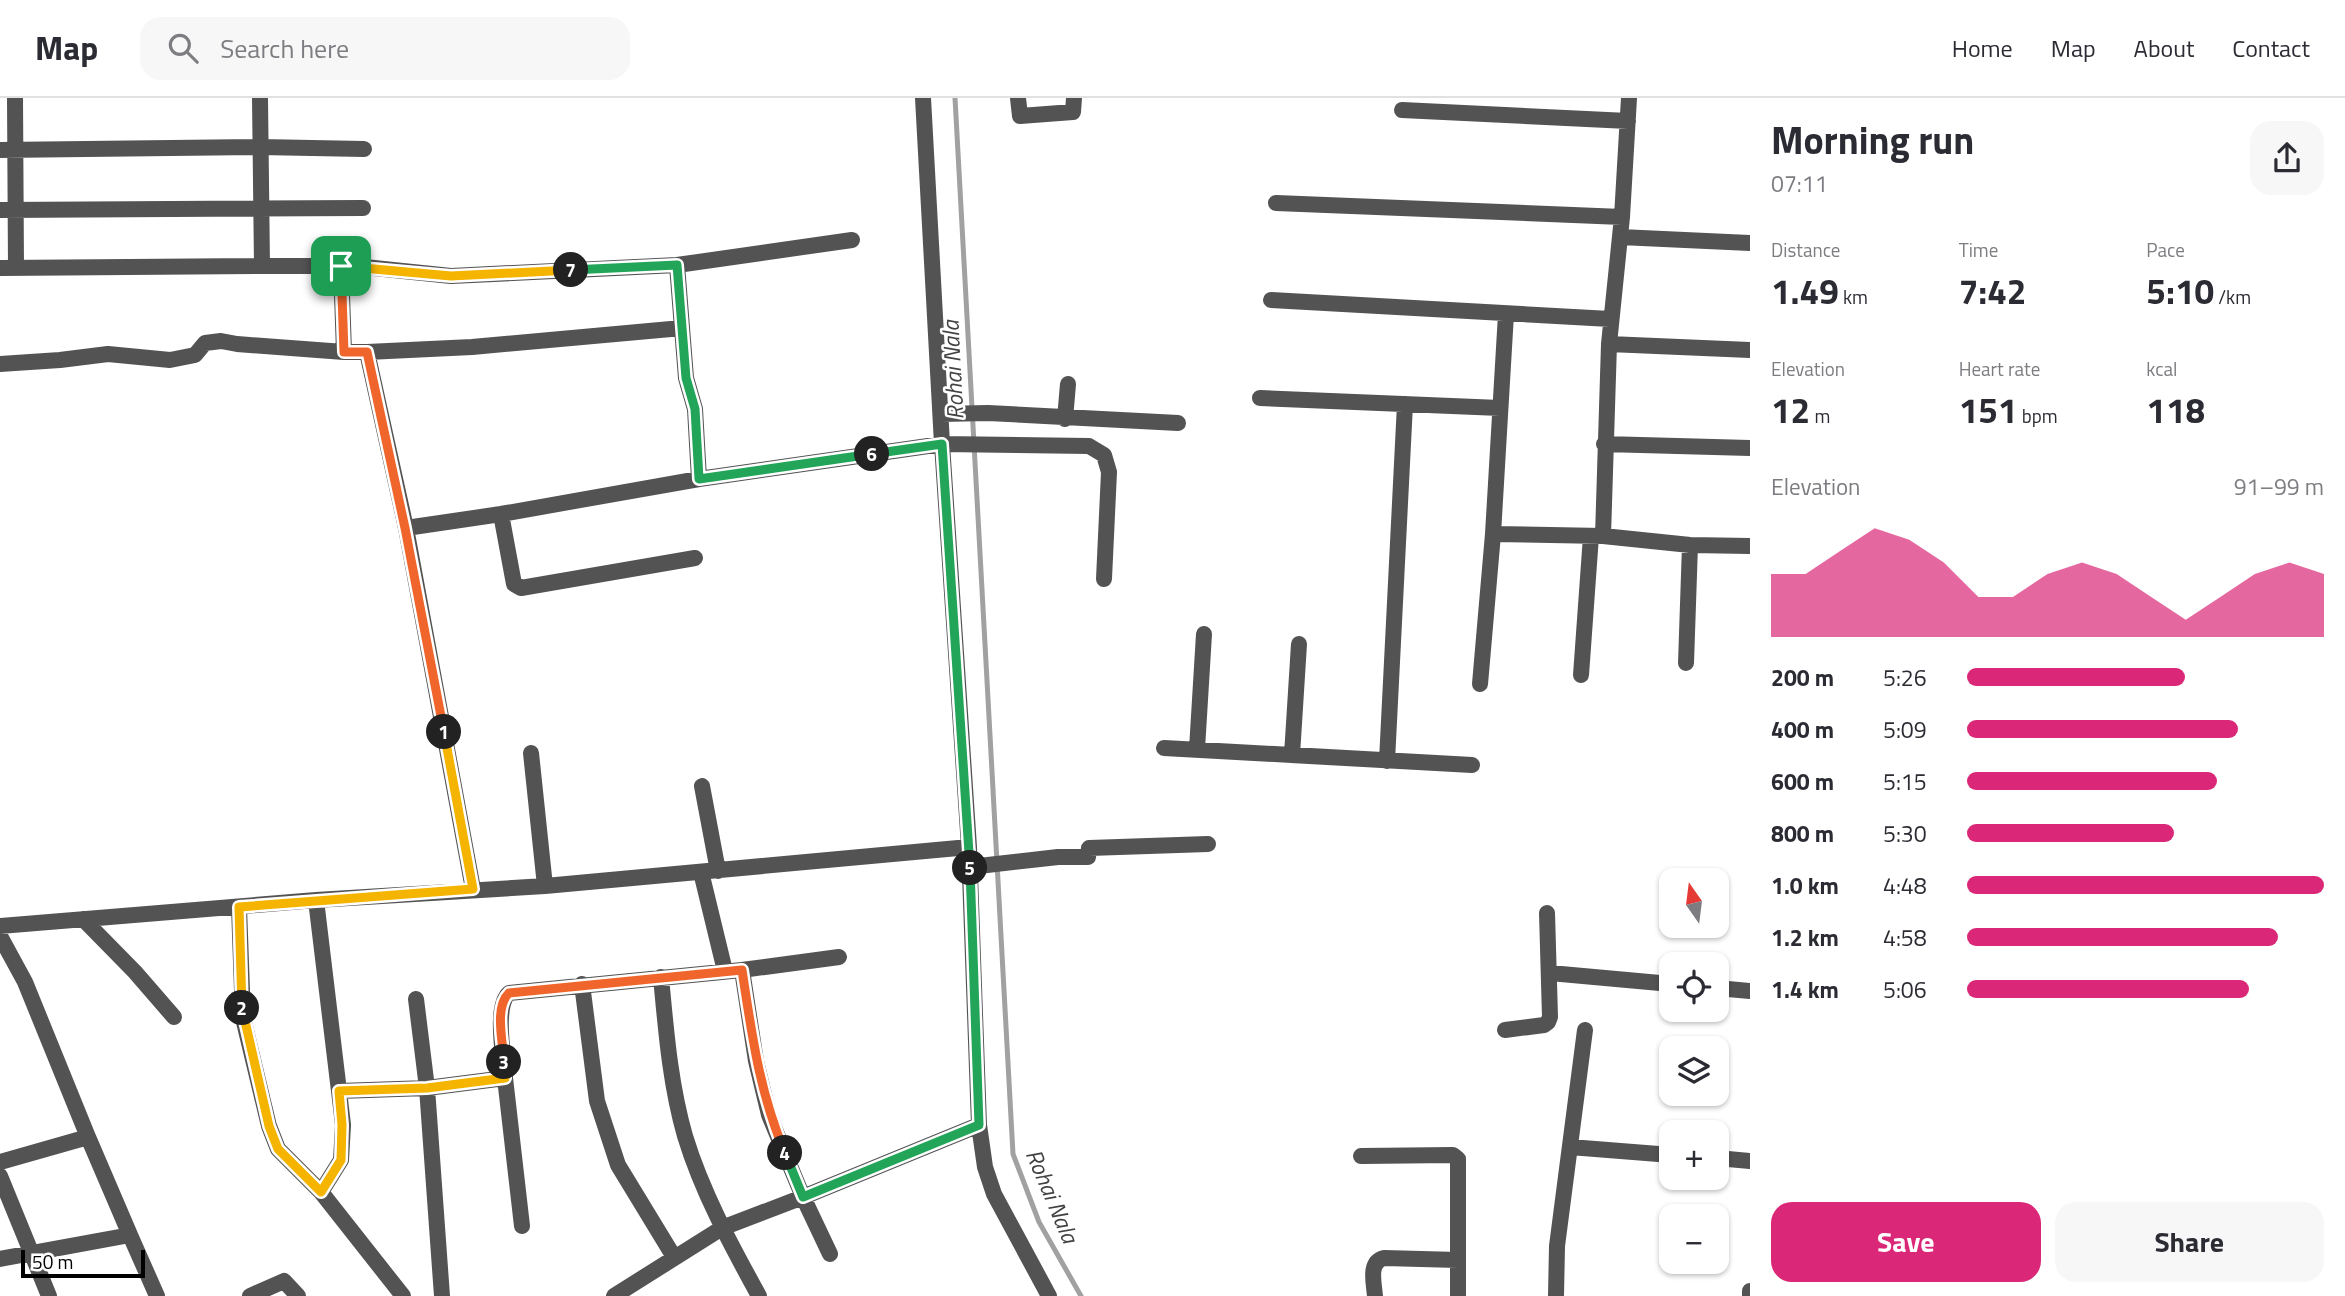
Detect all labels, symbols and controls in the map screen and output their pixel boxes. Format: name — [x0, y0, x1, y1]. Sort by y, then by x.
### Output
search box — [140, 17, 630, 80]
text: Map — [35, 23, 98, 73]
icon: search — [164, 29, 202, 67]
text: Search here — [220, 29, 349, 68]
text: Home — [1952, 30, 2013, 66]
text: Map — [2051, 30, 2096, 66]
text: About — [2134, 30, 2194, 66]
text: Contact — [2232, 30, 2310, 66]
text: Morning run — [1771, 111, 1974, 169]
button: share — [2250, 121, 2324, 195]
text: 07:11 — [1771, 166, 1828, 201]
text: Distance — [1771, 235, 1840, 264]
text: Time — [1959, 235, 1998, 264]
text: Pace — [2146, 235, 2185, 264]
pin — [311, 236, 371, 296]
icon: arrive — [322, 247, 360, 285]
pin: 7 — [554, 252, 588, 288]
text: 7 — [565, 255, 576, 284]
text: 1.49 — [1771, 264, 1839, 318]
text: 7:42 — [1959, 264, 2026, 318]
text: 5:10 — [2146, 264, 2214, 318]
text: km — [1839, 282, 1868, 311]
text: /km — [2214, 282, 2251, 311]
water label: Rohai Nala — [932, 318, 973, 421]
text: Elevation — [1771, 354, 1845, 383]
text: Heart rate — [1959, 354, 2040, 383]
text: kcal — [2146, 354, 2177, 383]
text: 12 — [1771, 383, 1810, 437]
text: 151 — [1959, 383, 2017, 437]
text: 118 — [2146, 383, 2205, 437]
text: m — [1810, 401, 1830, 430]
text: bpm — [2017, 401, 2058, 430]
pin: 6 — [854, 436, 890, 472]
text: 6 — [866, 439, 877, 468]
text: Elevation — [1771, 469, 1860, 504]
text: 91–99 m — [2234, 469, 2324, 504]
text: 200 m — [1771, 660, 1834, 695]
text: 5:26 — [1883, 660, 1927, 695]
text: 400 m — [1771, 712, 1834, 747]
text: 5:09 — [1883, 712, 1927, 747]
pin: 1 — [426, 714, 462, 750]
text: 1 — [438, 717, 449, 746]
text: 600 m — [1771, 764, 1834, 799]
text: 5:15 — [1883, 764, 1927, 799]
text: 800 m — [1771, 816, 1834, 851]
text: 5:30 — [1883, 816, 1927, 851]
pin: 5 — [953, 850, 988, 886]
text: 5 — [964, 853, 975, 882]
north arrow — [1659, 868, 1729, 938]
map controls — [1659, 868, 1729, 1274]
text: 1.0 km — [1771, 868, 1839, 903]
text: 4:48 — [1883, 868, 1927, 903]
text: 1.2 km — [1771, 920, 1839, 955]
text: 4:58 — [1883, 920, 1927, 955]
button: locate — [1659, 952, 1729, 1022]
text: 1.4 km — [1771, 972, 1839, 1007]
text: 5:06 — [1883, 972, 1927, 1007]
pin: 2 — [224, 990, 260, 1026]
text: 2 — [236, 993, 247, 1022]
button: layers — [1659, 1036, 1729, 1106]
pin: 3 — [486, 1044, 522, 1080]
text: 3 — [498, 1047, 509, 1076]
button: + — [1659, 1120, 1729, 1190]
pin: 4 — [768, 1136, 802, 1170]
text: 4 — [779, 1138, 790, 1167]
water label: Rohai Nala — [1017, 1143, 1089, 1250]
button: Save — [1771, 1202, 2041, 1282]
button: Share — [2055, 1202, 2324, 1282]
button: − — [1659, 1204, 1729, 1274]
scale bar — [21, 1247, 145, 1279]
text: 50 m — [32, 1247, 73, 1276]

